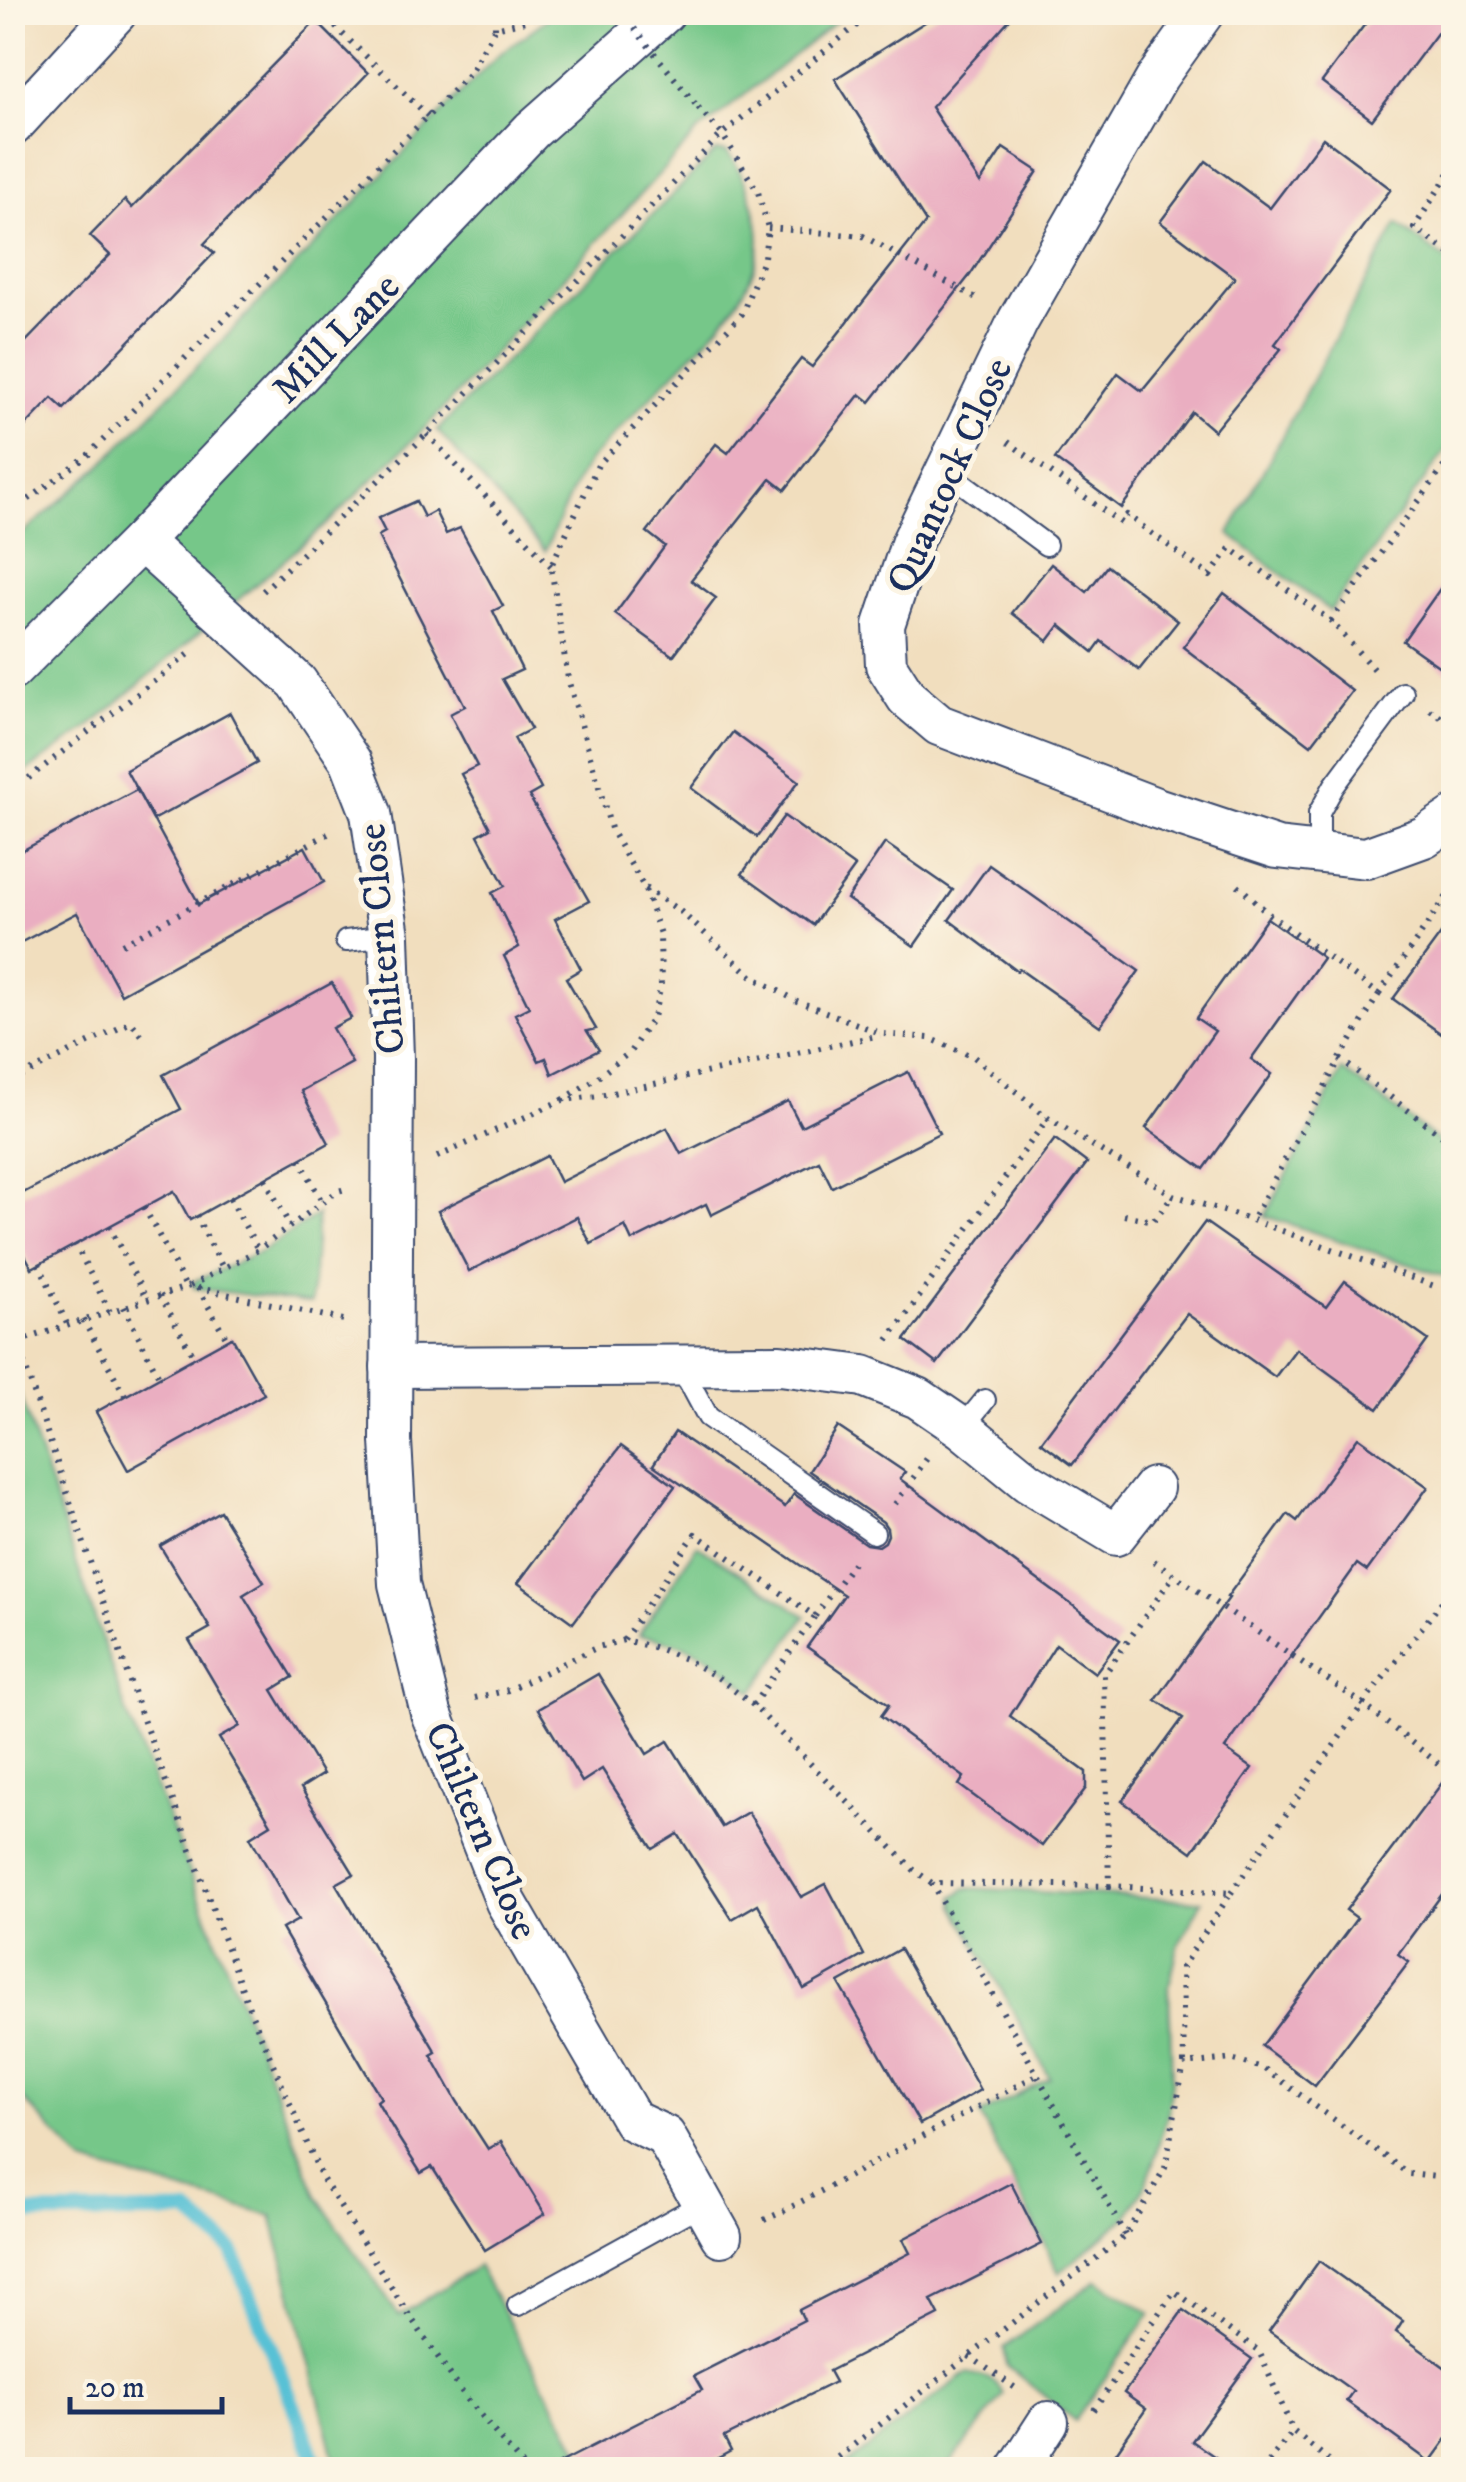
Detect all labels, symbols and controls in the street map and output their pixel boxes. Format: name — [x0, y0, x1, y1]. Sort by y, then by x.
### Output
street label: Mill Lane — [263, 263, 412, 415]
street label: Quantock Close — [877, 351, 1025, 602]
street label: Chiltern Close — [348, 821, 418, 1056]
street label: Chiltern Close — [412, 1715, 548, 1947]
scale bar — [70, 2352, 222, 2414]
text: 20 m — [85, 2370, 145, 2407]

